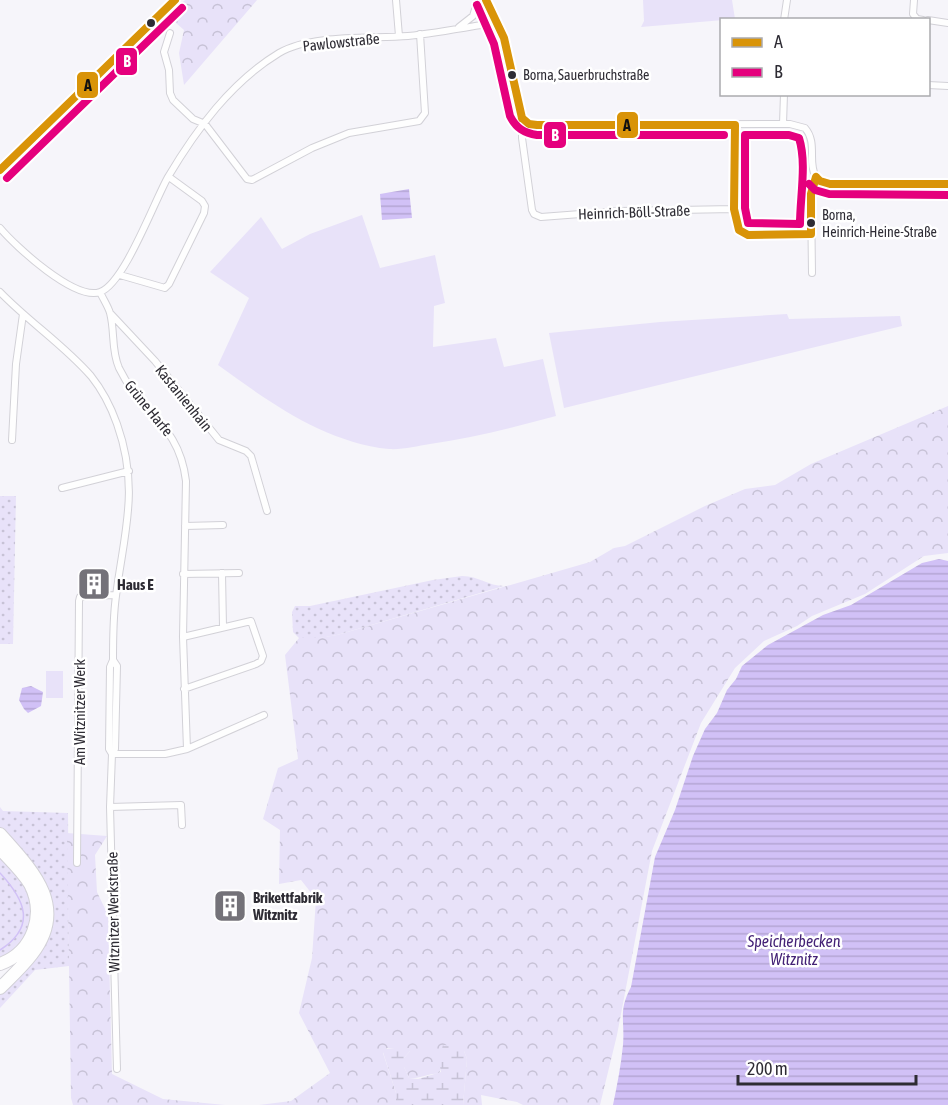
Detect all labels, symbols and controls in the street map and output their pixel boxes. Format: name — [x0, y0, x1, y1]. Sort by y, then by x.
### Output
unlabelled marker — [145, 17, 157, 29]
legend — [720, 18, 930, 96]
street label: Pawlowstraße — [302, 29, 380, 54]
text: A — [774, 31, 783, 52]
line badge: B — [115, 47, 138, 76]
text: B — [123, 52, 131, 70]
text: B — [774, 61, 783, 82]
place label: Borna, Sauerbruchstraße — [523, 67, 649, 83]
marker: Borna, Sauerbruchstraße — [506, 69, 518, 81]
line badge: A — [76, 71, 99, 99]
text: A — [83, 76, 92, 94]
line badge: A — [616, 111, 639, 139]
text: A — [622, 116, 631, 134]
line badge: B — [543, 121, 567, 149]
text: B — [551, 126, 559, 144]
street label: Heinrich-Böll-Straße — [578, 202, 691, 222]
place label: Borna, Heinrich-Heine-Straße — [822, 207, 937, 240]
marker: Borna, Heinrich-Heine-Straße — [805, 217, 817, 229]
street label: Kastanienhain — [152, 361, 216, 435]
street label: Grüne Harfe — [121, 377, 177, 439]
building icon: Haus E — [76, 566, 112, 602]
place label: Haus E — [117, 576, 154, 593]
street label: Am Witznitzer Werk — [71, 659, 88, 765]
street label: Witznitzer Werkstraße — [103, 851, 123, 972]
building icon: Brikettfabrik Witznitz — [212, 888, 248, 924]
place label: Brikettfabrik Witznitz — [252, 889, 323, 923]
water label: Speicherbecken Witznitz — [746, 932, 841, 968]
scale bar — [738, 1048, 916, 1086]
text: 200 m — [747, 1058, 788, 1079]

